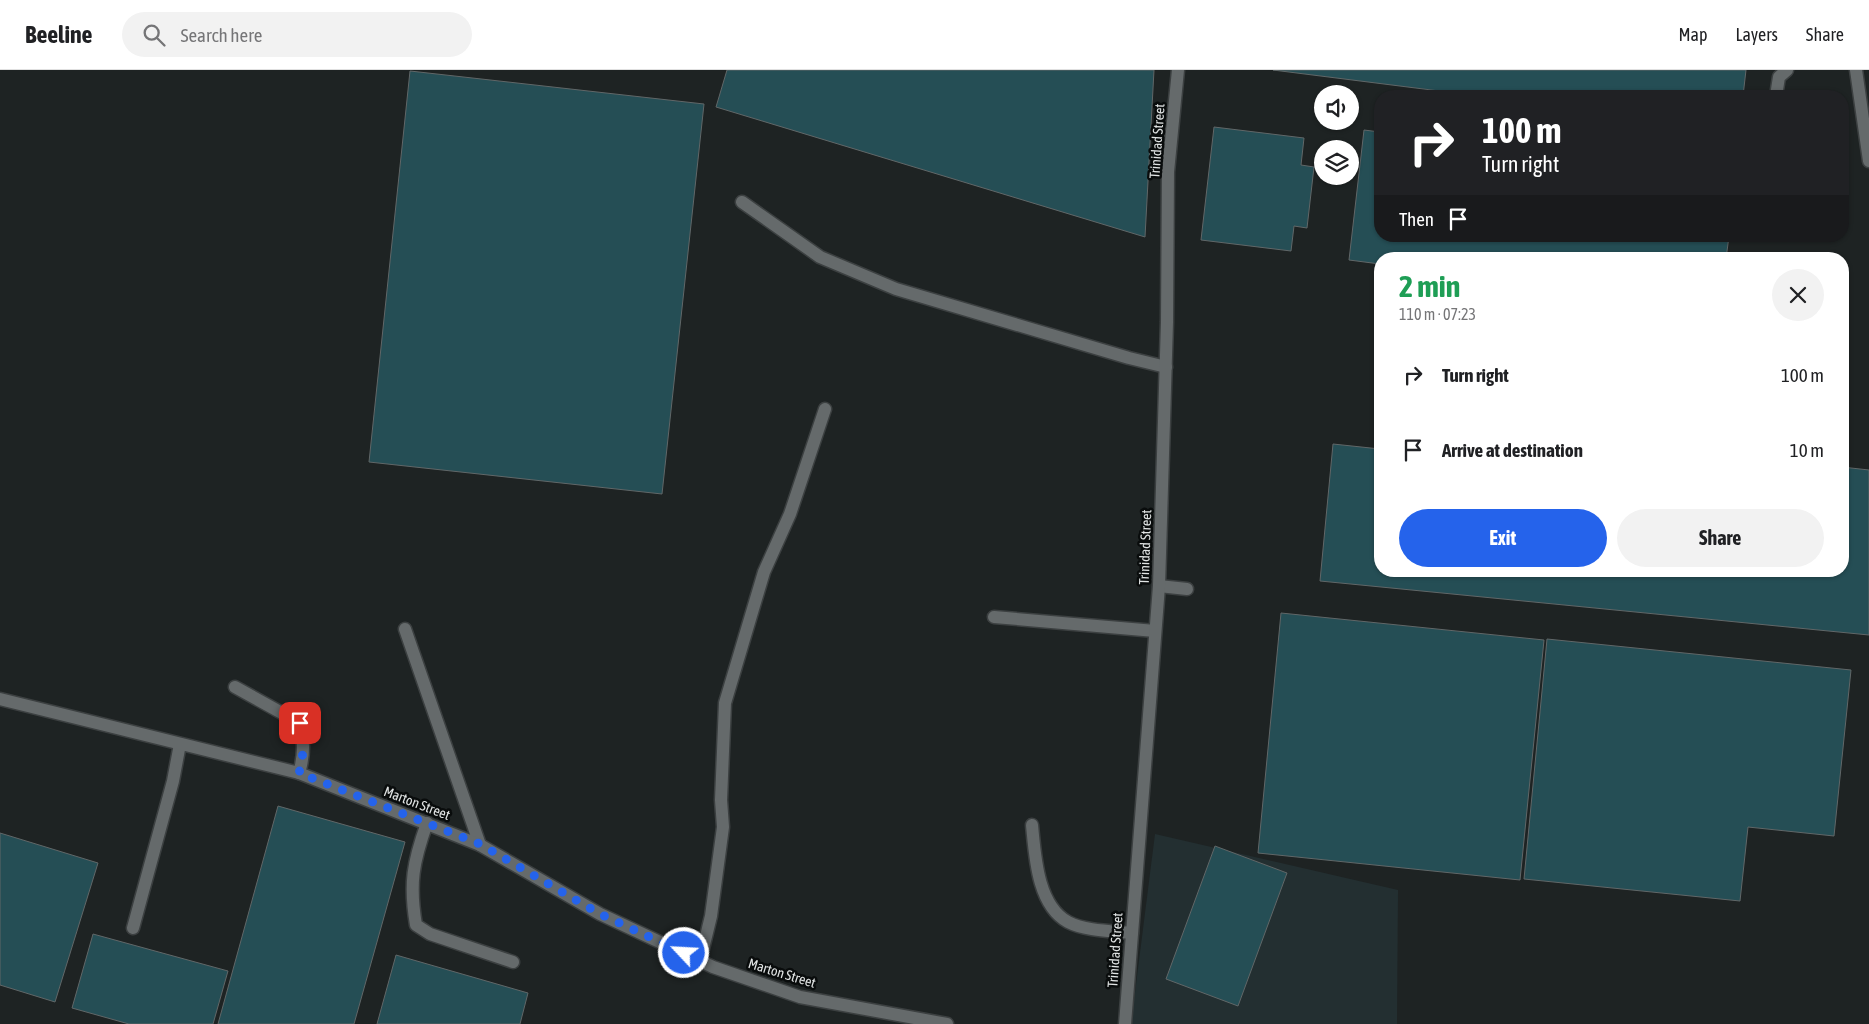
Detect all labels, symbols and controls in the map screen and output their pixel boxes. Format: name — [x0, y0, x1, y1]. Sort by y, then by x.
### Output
search box — [122, 12, 472, 57]
text: Beeline — [25, 21, 92, 48]
icon: search — [140, 21, 168, 49]
text: Search here — [180, 24, 262, 46]
text: Map — [1678, 24, 1707, 45]
text: Layers — [1735, 24, 1778, 45]
text: Share — [1806, 24, 1844, 45]
map controls — [1314, 85, 1359, 185]
button: sound — [1314, 85, 1359, 130]
street label: Trinidad Street — [1146, 103, 1168, 179]
icon: right — [1399, 110, 1464, 175]
text: 100 m — [1482, 110, 1561, 150]
button: layers — [1314, 140, 1359, 185]
text: Turn right — [1482, 151, 1559, 177]
icon: arrive — [1444, 205, 1472, 233]
text: Then — [1399, 208, 1434, 230]
text: 2 min — [1399, 269, 1460, 303]
button: close — [1772, 269, 1824, 321]
text: 110 m · 07:23 — [1399, 305, 1476, 323]
icon: right — [1399, 361, 1427, 389]
text: Turn right — [1442, 364, 1509, 386]
text: 100 m — [1781, 364, 1824, 386]
icon: arrive — [1399, 436, 1427, 464]
text: Arrive at destination — [1442, 439, 1583, 461]
text: 10 m — [1790, 439, 1824, 461]
street label: Trinidad Street — [1136, 509, 1154, 585]
button: Exit — [1399, 509, 1607, 567]
button: Share — [1617, 509, 1824, 567]
pin — [279, 702, 321, 744]
icon: arrive — [286, 709, 314, 737]
street label: Marton Street — [382, 783, 452, 823]
street label: Trinidad Street — [1104, 912, 1126, 988]
position arrow — [657, 926, 709, 978]
street label: Marton Street — [746, 955, 818, 991]

